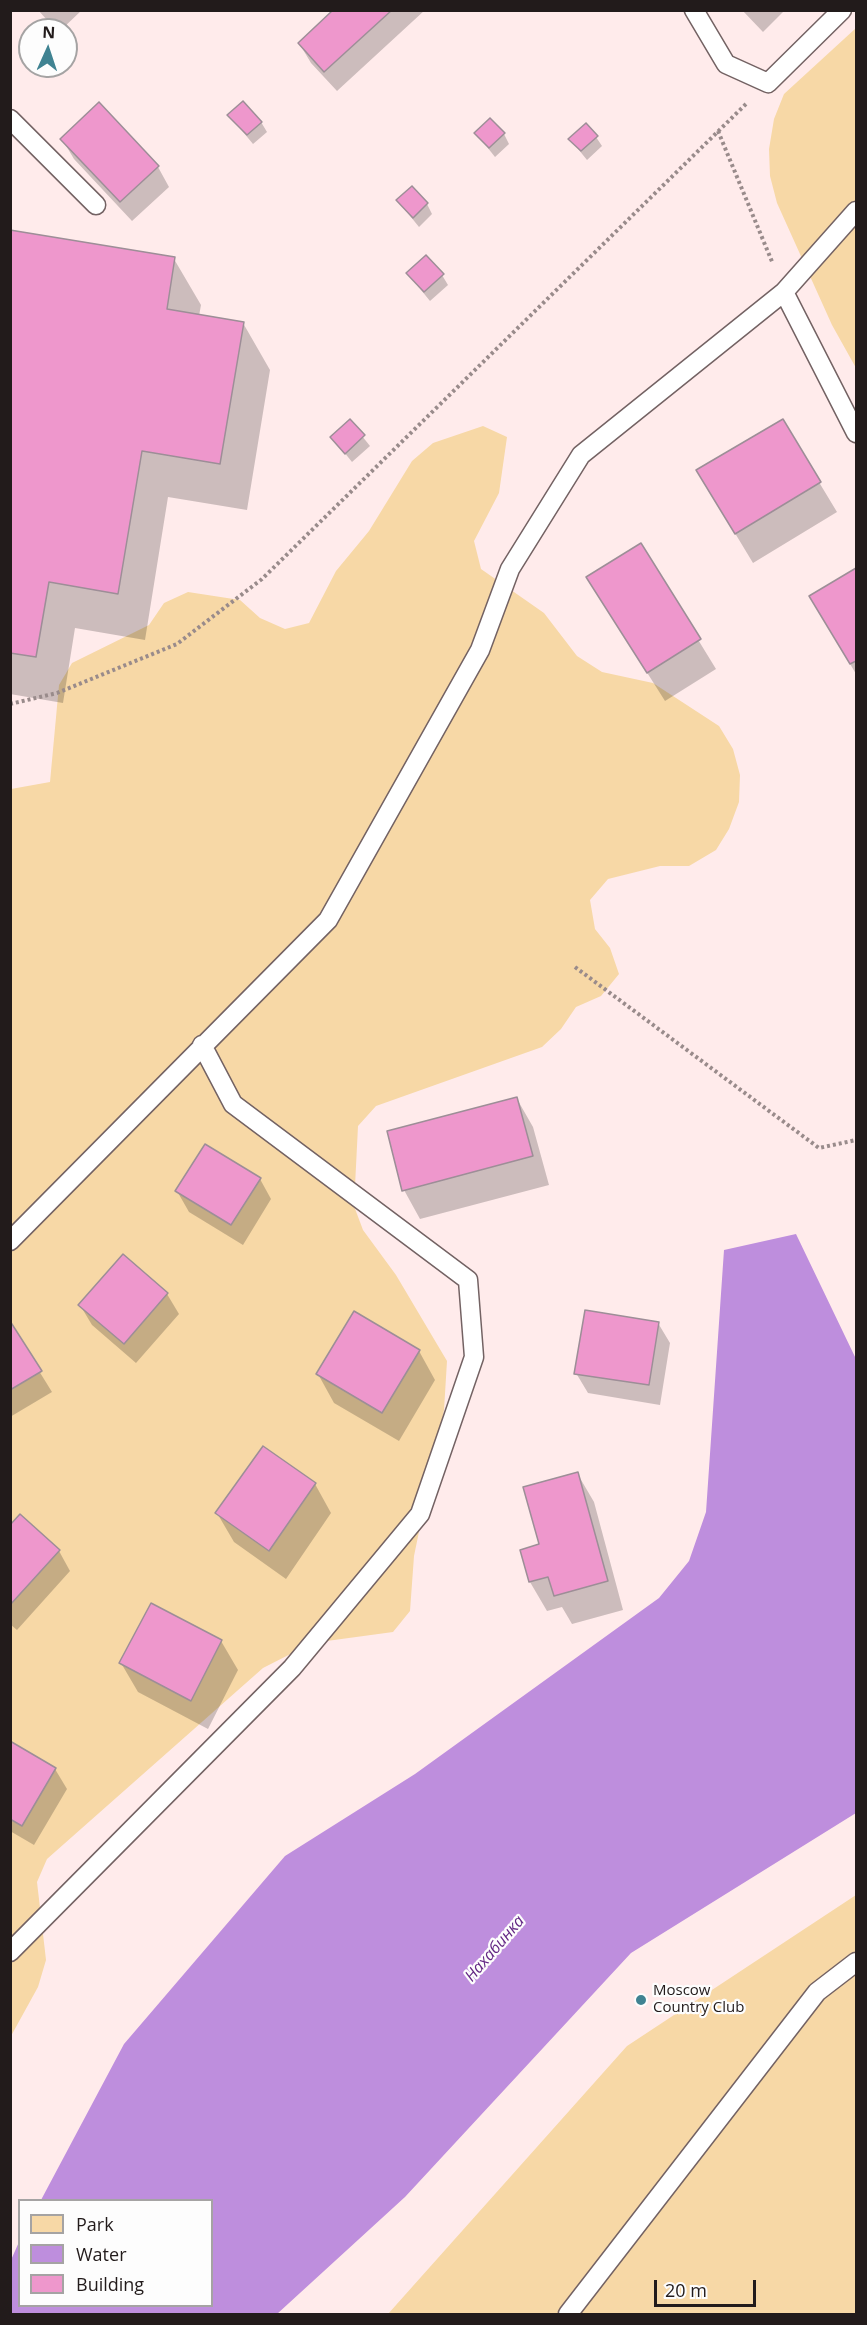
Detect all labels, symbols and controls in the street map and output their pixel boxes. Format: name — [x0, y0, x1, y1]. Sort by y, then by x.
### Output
north arrow — [18, 18, 78, 78]
text: N — [42, 21, 56, 43]
water label: Нахабинка — [461, 1912, 529, 1986]
place label: Moscow Country Club — [653, 1982, 744, 2017]
marker: Moscow Country Club — [634, 1993, 648, 2007]
legend — [18, 2199, 213, 2307]
text: Park — [76, 2212, 114, 2236]
text: Water — [76, 2242, 127, 2266]
scale bar — [657, 2268, 759, 2306]
text: Building — [76, 2272, 144, 2296]
text: 20 m — [665, 2278, 707, 2302]

